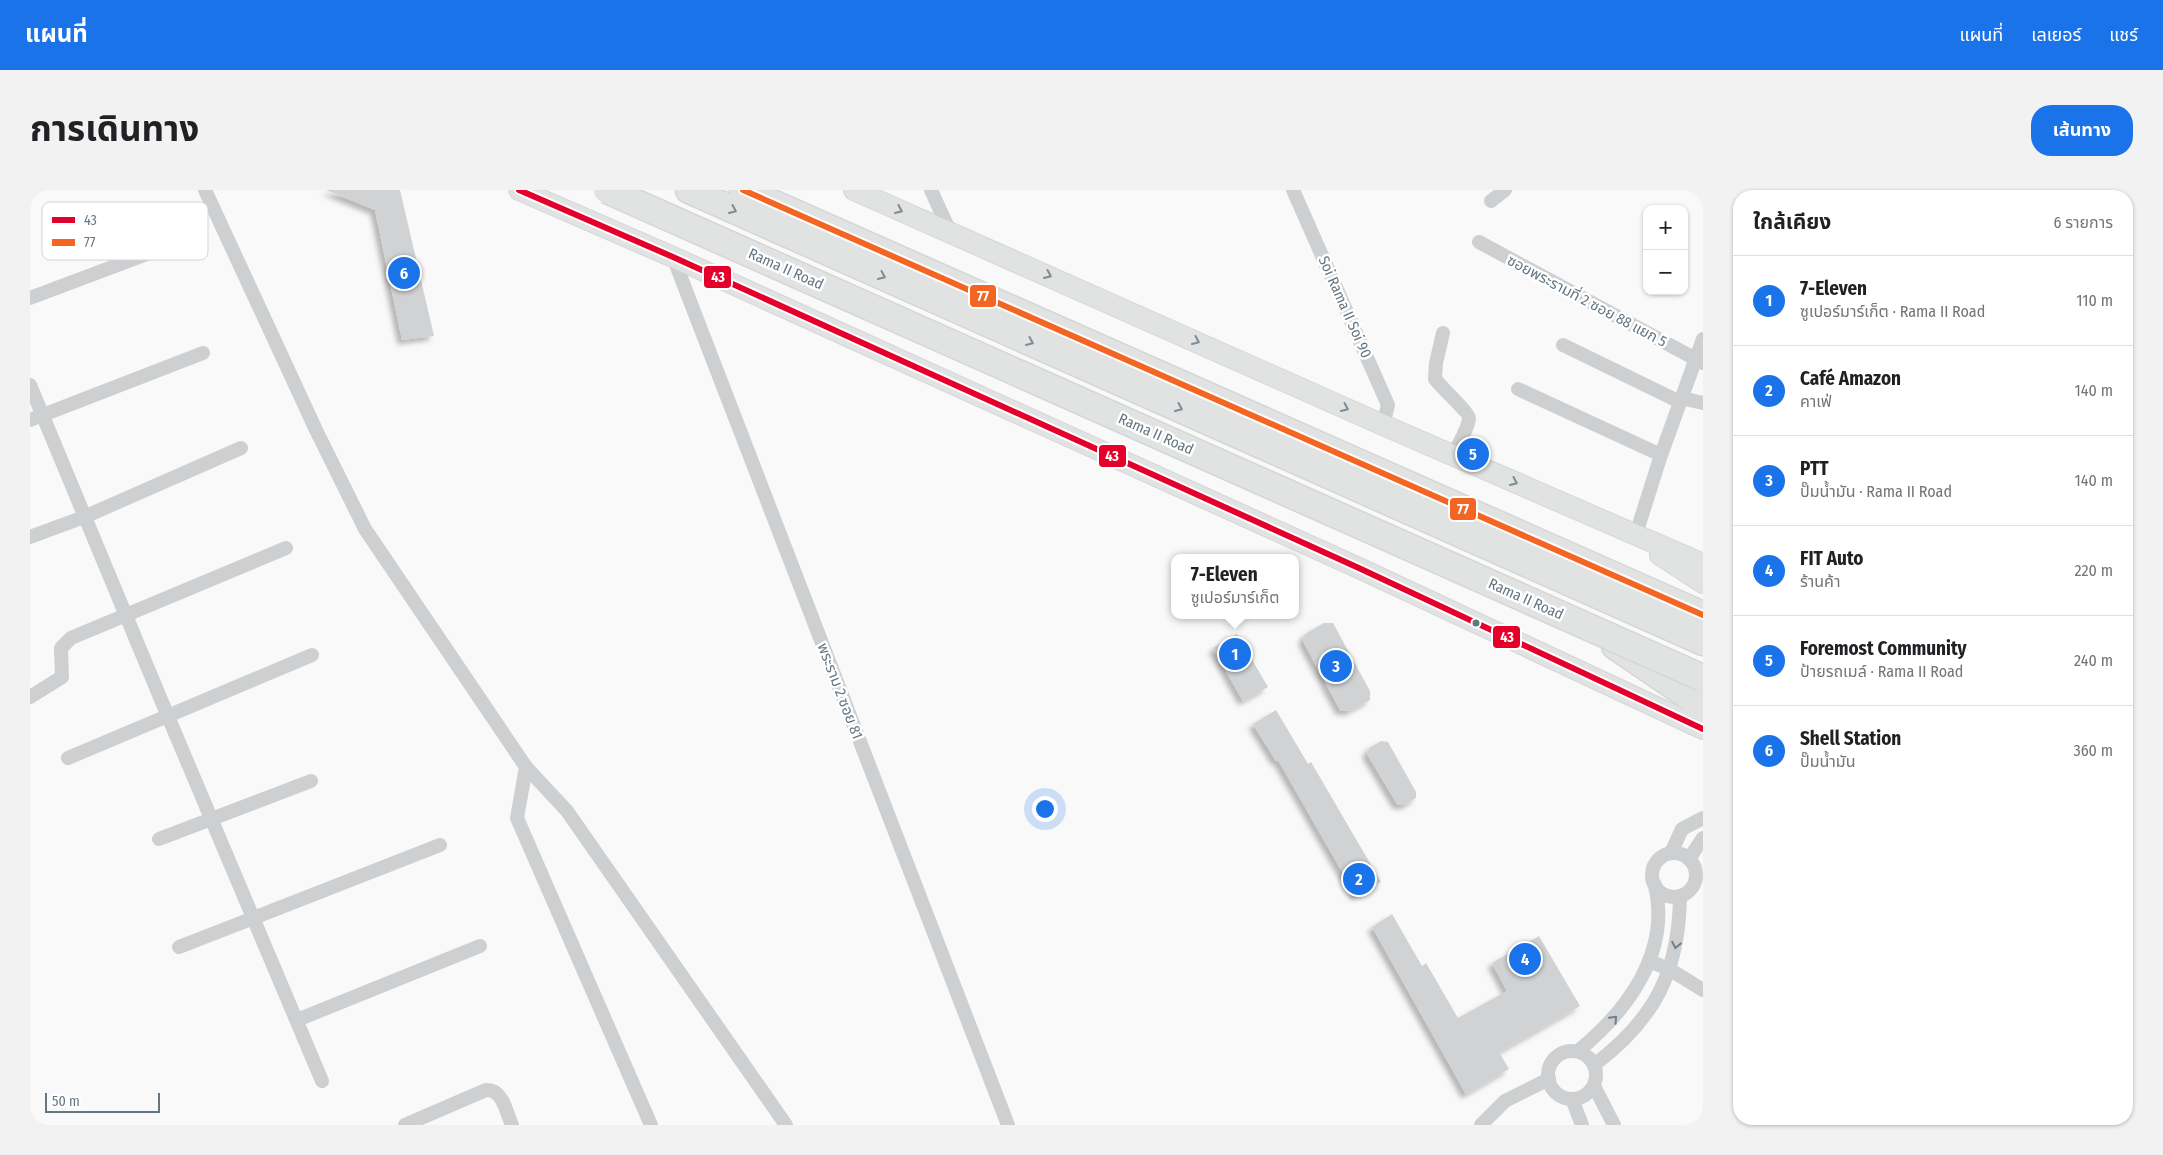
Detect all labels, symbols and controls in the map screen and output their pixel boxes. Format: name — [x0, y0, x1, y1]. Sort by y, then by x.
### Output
text: แผนที่ — [25, 20, 88, 48]
text: แผนที่ — [1959, 24, 2003, 46]
text: เลเยอร์ — [2031, 24, 2081, 46]
text: แชร์ — [2109, 24, 2138, 46]
button: เส้นทาง — [2031, 105, 2133, 156]
text: การเดินทาง — [30, 108, 199, 150]
legend — [42, 202, 208, 260]
one-way arrow — [728, 203, 737, 214]
one-way arrow — [894, 203, 903, 214]
map controls — [1643, 205, 1688, 295]
button: + — [1643, 205, 1688, 250]
text: ใกล้เคียง — [1753, 209, 1831, 235]
text: 43 — [84, 212, 97, 229]
text: 6 รายการ — [2054, 213, 2113, 232]
text: 77 — [84, 234, 96, 251]
street label: Rama II Road — [746, 244, 826, 294]
street label: ซอยพระรามที่ 2 ซอย 88 แยก 5 — [1504, 249, 1671, 351]
button: − — [1643, 250, 1688, 295]
street label: Soi Rama II Soi 90 — [1314, 253, 1376, 361]
pin: 6 — [388, 254, 420, 292]
line badge: 43 — [703, 265, 732, 289]
text: 43 — [711, 269, 725, 286]
one-way arrow — [877, 269, 886, 280]
one-way arrow — [1043, 269, 1052, 280]
text: 7-Eleven — [1800, 277, 1867, 300]
line badge: 77 — [969, 284, 997, 308]
text: 77 — [977, 288, 989, 305]
text: 1 — [1766, 291, 1772, 310]
text: 110 m — [2076, 291, 2113, 310]
text: ซูเปอร์มาร์เก็ต · Rama II Road — [1800, 302, 1985, 321]
one-way arrow — [1191, 335, 1200, 346]
one-way arrow — [1025, 336, 1034, 346]
text: Café Amazon — [1800, 367, 1901, 390]
text: 2 — [1765, 381, 1773, 400]
text: 140 m — [2075, 381, 2113, 400]
text: คาเฟ่ — [1800, 392, 1832, 411]
one-way arrow — [1340, 401, 1349, 412]
one-way arrow — [1174, 402, 1183, 413]
street label: Rama II Road — [1116, 409, 1196, 459]
pin: 5 — [1457, 435, 1489, 473]
line badge: 43 — [1098, 444, 1127, 468]
text: 43 — [1105, 448, 1119, 465]
text: PTT — [1800, 457, 1829, 480]
text: 3 — [1765, 471, 1773, 490]
text: 140 m — [2075, 471, 2113, 490]
one-way arrow — [1509, 475, 1518, 486]
text: ปั๊มน้ำมัน · Rama II Road — [1800, 482, 1952, 501]
line badge: 77 — [1449, 497, 1477, 521]
text: 77 — [1457, 501, 1469, 518]
text: FIT Auto — [1800, 547, 1863, 570]
popup — [1171, 554, 1299, 619]
text: 4 — [1765, 561, 1773, 580]
text: 220 m — [2074, 561, 2113, 580]
text: 7-Eleven — [1191, 563, 1258, 586]
text: ร้านค้า — [1800, 572, 1840, 591]
street label: Rama II Road — [1486, 574, 1566, 624]
text: ซูเปอร์มาร์เก็ต — [1191, 588, 1279, 607]
unlabelled marker — [1471, 618, 1481, 628]
line badge: 43 — [1492, 625, 1521, 649]
text: 43 — [1500, 629, 1514, 646]
pin: 1 — [1219, 635, 1251, 673]
text: Foremost Community — [1800, 637, 1967, 660]
street label: พระราม 2 ซอย 81 — [813, 640, 867, 742]
pin: 3 — [1320, 647, 1352, 685]
text: 5 — [1765, 651, 1773, 670]
text: 240 m — [2074, 651, 2113, 670]
text: ป้ายรถเมล์ · Rama II Road — [1800, 662, 1963, 681]
text: Shell Station — [1800, 727, 1901, 750]
text: 6 — [1765, 741, 1773, 760]
text: 360 m — [2073, 741, 2113, 760]
text: ปั๊มน้ำมัน — [1800, 752, 1855, 771]
your location — [1032, 796, 1058, 822]
pin: 2 — [1343, 860, 1375, 898]
pin: 4 — [1509, 940, 1541, 978]
one-way arrow — [1672, 940, 1682, 949]
one-way arrow — [1608, 1015, 1617, 1024]
scale bar — [45, 1090, 160, 1113]
text: 50 m — [52, 1093, 80, 1110]

